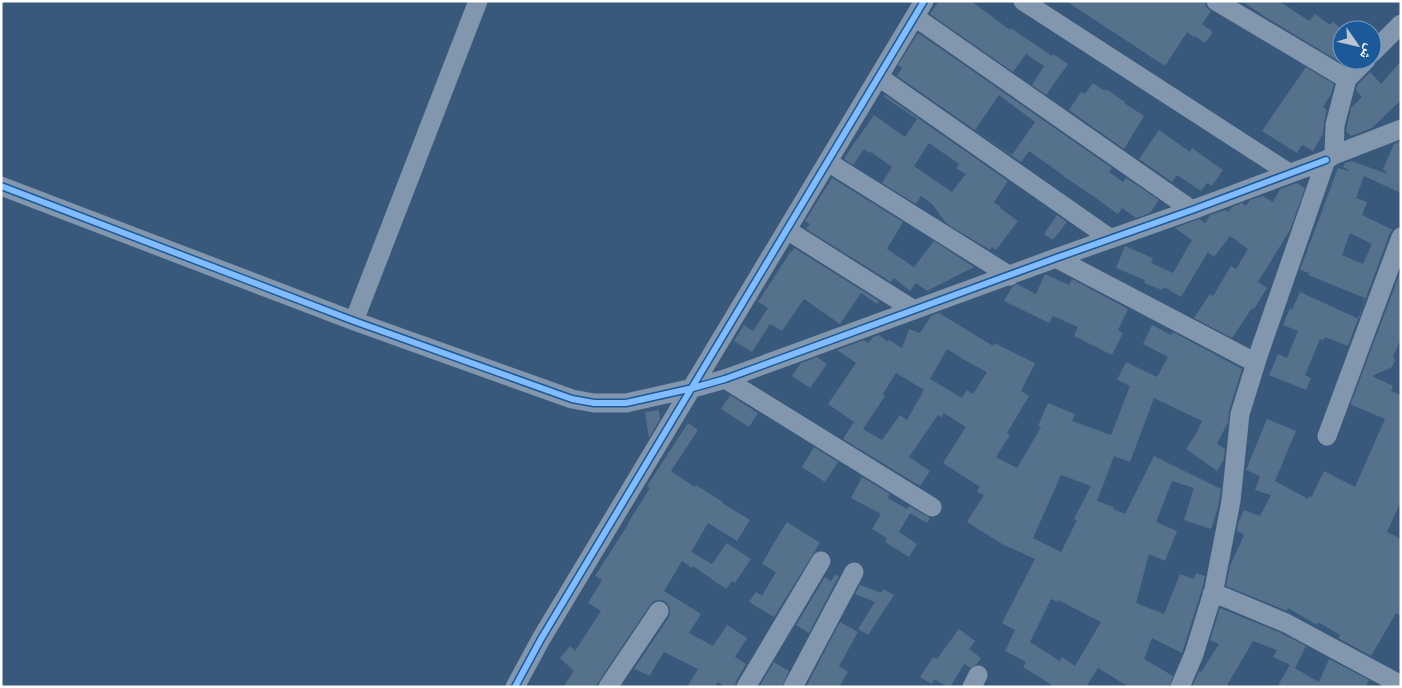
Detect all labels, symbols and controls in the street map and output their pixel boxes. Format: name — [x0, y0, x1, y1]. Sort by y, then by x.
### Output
north arrow — [1332, 20, 1382, 70]
text: ش — [1356, 41, 1379, 64]

